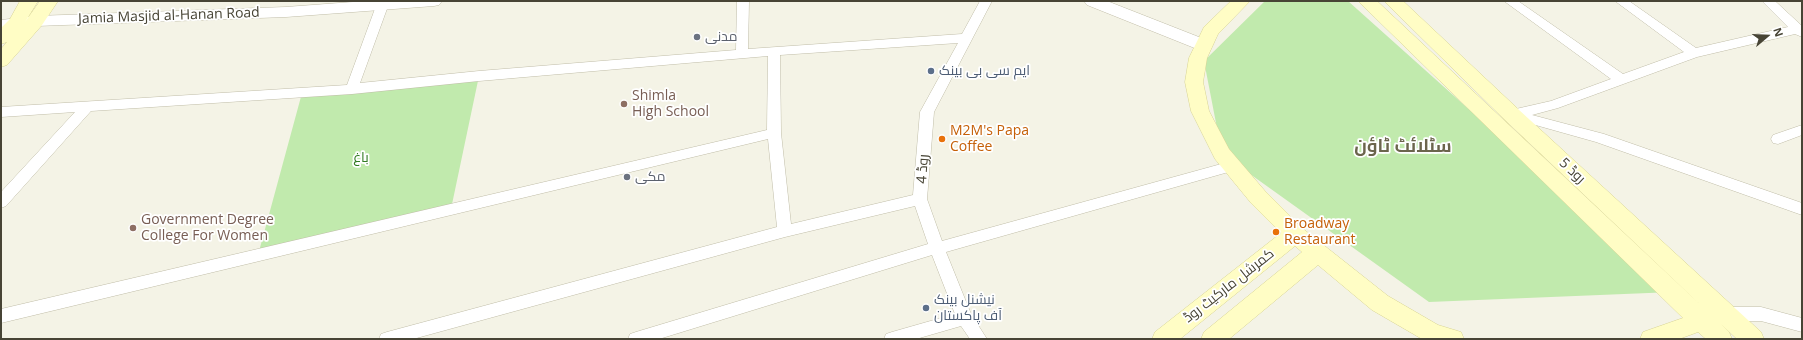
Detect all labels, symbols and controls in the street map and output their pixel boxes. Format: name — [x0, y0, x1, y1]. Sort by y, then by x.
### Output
street label: Jamia Masjid al-Hanan Road — [78, 4, 260, 28]
north arrow — [1747, 16, 1787, 56]
text: N — [1770, 25, 1787, 39]
place label: مدنی — [705, 29, 738, 45]
marker: مدنی — [692, 32, 702, 42]
place label: ایم سی بی بینک — [939, 63, 1030, 79]
marker: ایم سی بی بینک — [926, 66, 936, 76]
place label: Shimla High School — [632, 88, 709, 120]
marker: Shimla High School — [619, 99, 629, 109]
place label: M2M's Papa Coffee — [950, 123, 1029, 156]
marker: M2M's Papa Coffee — [937, 134, 947, 144]
district label: سٹلائٹ ٹاؤن — [1354, 136, 1452, 158]
park label: باغ — [353, 150, 369, 166]
street label: روڈ 4 — [914, 154, 932, 184]
street label: روڈ 5 — [1555, 155, 1589, 187]
place label: مکی — [635, 169, 666, 185]
marker: مکی — [622, 172, 632, 182]
place label: Government Degree College For Women — [141, 212, 274, 244]
place label: Broadway Restaurant — [1284, 216, 1356, 248]
marker: Government Degree College For Women — [128, 223, 138, 233]
marker: Broadway Restaurant — [1271, 227, 1281, 237]
street label: کمرشل مارکیٹ روڈ — [1180, 245, 1278, 327]
place label: نیشنل بینک آف پاکستان — [934, 292, 1002, 324]
marker: نیشنل بینک آف پاکستان — [921, 303, 931, 313]

